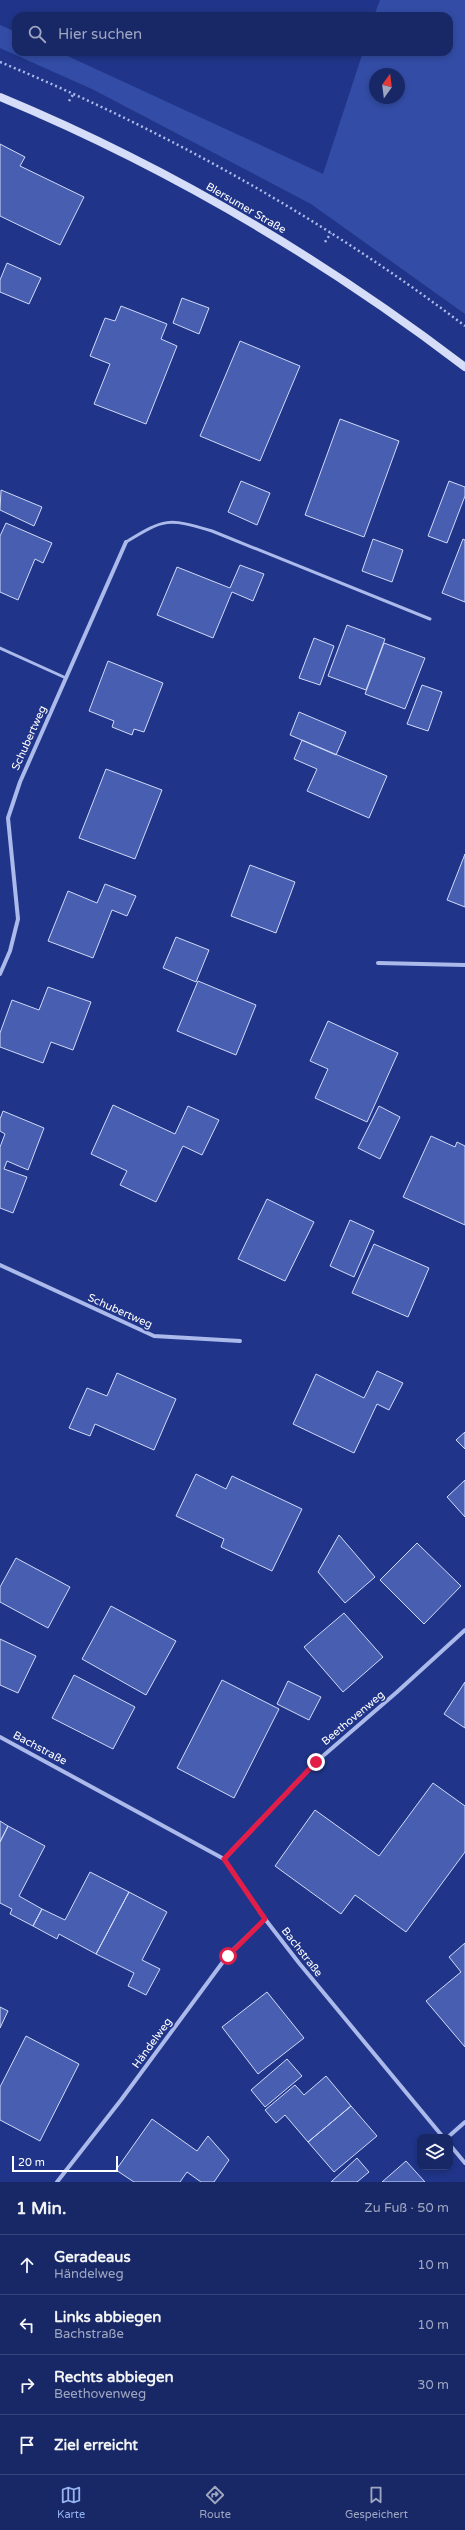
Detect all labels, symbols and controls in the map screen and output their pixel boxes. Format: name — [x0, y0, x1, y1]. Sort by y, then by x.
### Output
search box — [12, 12, 453, 56]
icon: search — [26, 23, 48, 45]
text: Hier suchen — [58, 25, 142, 43]
north arrow — [369, 68, 405, 104]
street label: Blersumer Straße — [204, 180, 288, 236]
street label: Schubertweg — [9, 704, 49, 772]
street label: Schubertweg — [86, 1291, 154, 1331]
street label: Beethovenweg — [319, 1688, 387, 1748]
street label: Bachstraße — [11, 1728, 69, 1768]
route end — [307, 1753, 325, 1771]
street label: Bachstraße — [279, 1925, 325, 1979]
route start — [219, 1947, 237, 1965]
street label: Händelweg — [129, 2015, 175, 2071]
map controls — [417, 2134, 453, 2170]
button: layers — [417, 2134, 453, 2170]
scale bar — [12, 2154, 118, 2173]
text: 20 m — [18, 2156, 45, 2169]
text: 1 Min. — [16, 2198, 66, 2219]
text: Zu Fuß · 50 m — [364, 2200, 449, 2216]
text: Geradeaus — [54, 2248, 131, 2266]
icon: ahead — [16, 2254, 38, 2276]
text: 10 m — [417, 2257, 449, 2273]
text: Händelweg — [54, 2266, 124, 2282]
text: Links abbiegen — [54, 2308, 161, 2326]
icon: left — [16, 2314, 38, 2336]
text: 10 m — [417, 2317, 449, 2333]
text: Bachstraße — [54, 2326, 124, 2342]
text: Rechts abbiegen — [54, 2368, 174, 2386]
icon: right — [16, 2374, 38, 2396]
text: 30 m — [417, 2377, 449, 2393]
text: Beethovenweg — [54, 2386, 146, 2402]
icon: arrive — [16, 2434, 38, 2456]
text: Ziel erreicht — [54, 2436, 138, 2454]
tab: Karte — [57, 2484, 85, 2521]
tab: Route — [199, 2484, 231, 2521]
tab: Gespeichert — [345, 2484, 408, 2521]

